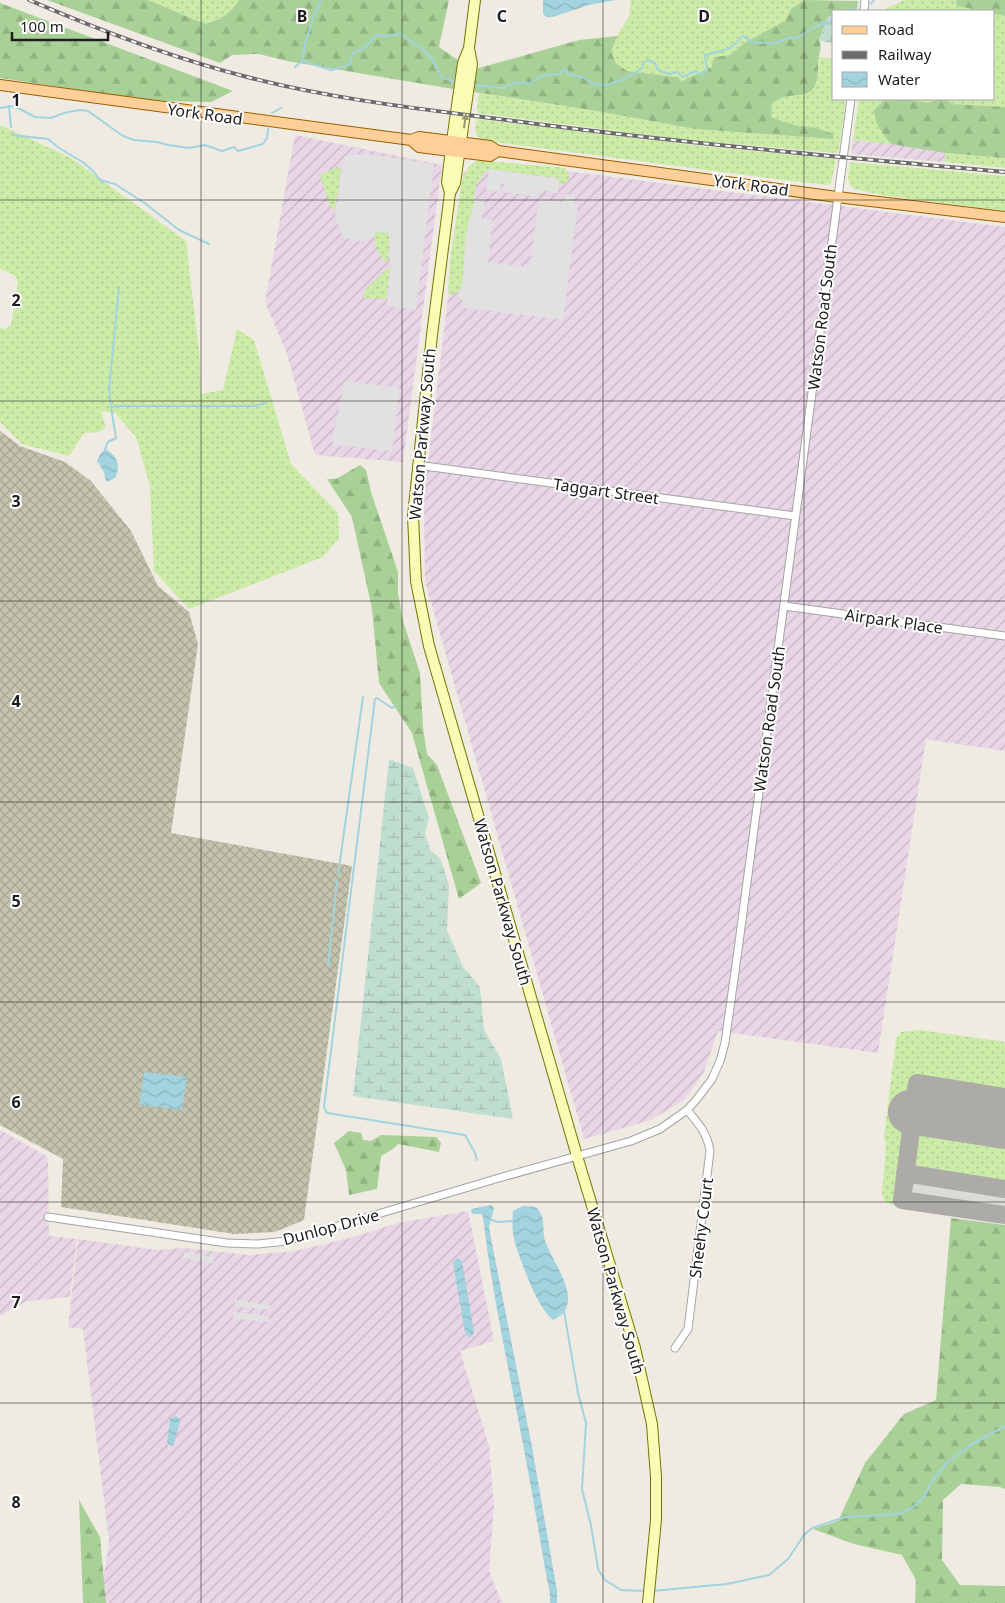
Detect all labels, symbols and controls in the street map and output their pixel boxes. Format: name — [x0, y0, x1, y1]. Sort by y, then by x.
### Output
text: B — [297, 5, 307, 27]
text: C — [497, 5, 507, 27]
text: D — [698, 5, 710, 27]
scale bar — [12, 10, 109, 42]
legend — [832, 10, 995, 100]
text: 100 m — [20, 16, 64, 36]
text: Road — [878, 19, 914, 39]
text: Railway — [878, 44, 932, 64]
text: Water — [878, 69, 920, 89]
text: 1 — [11, 89, 21, 111]
street label: York Road — [166, 98, 244, 130]
one-way arrow — [461, 113, 469, 129]
street label: York Road — [712, 169, 790, 201]
street label: Watson Road South — [802, 243, 842, 391]
text: 2 — [11, 289, 21, 311]
street label: Watson Parkway South — [404, 347, 440, 521]
street label: Taggart Street — [552, 473, 660, 509]
text: 3 — [11, 490, 21, 512]
street label: Airpark Place — [844, 603, 944, 639]
street label: Watson Road South — [748, 645, 790, 793]
text: 4 — [11, 690, 21, 712]
street label: Watson Parkway South — [469, 816, 537, 988]
text: 5 — [11, 890, 21, 912]
text: 6 — [11, 1091, 21, 1113]
street label: Sheehy Court — [684, 1176, 718, 1279]
street label: Dunlop Drive — [280, 1204, 382, 1250]
street label: Watson Parkway South — [582, 1205, 650, 1377]
text: 7 — [11, 1291, 21, 1313]
text: 8 — [11, 1491, 21, 1513]

